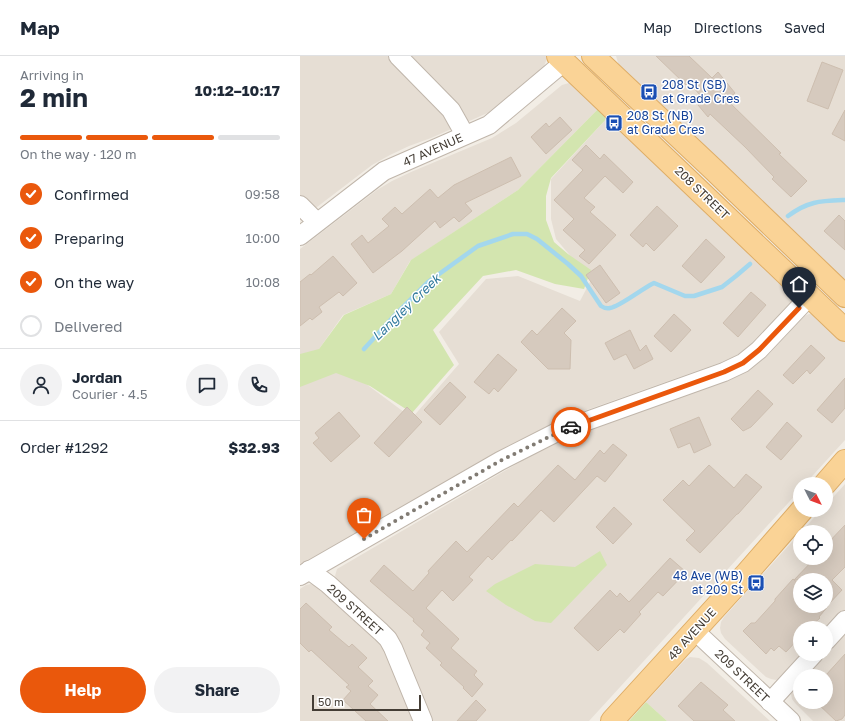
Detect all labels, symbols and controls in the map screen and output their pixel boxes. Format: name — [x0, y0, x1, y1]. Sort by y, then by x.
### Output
text: Map — [20, 16, 60, 39]
text: Map — [643, 19, 672, 36]
text: Directions — [694, 19, 762, 36]
text: Saved — [784, 19, 825, 36]
text: Arriving in — [20, 67, 84, 83]
place label: 208 St (SB) at Grade Cres — [662, 77, 740, 106]
text: 10:12–10:17 — [195, 81, 280, 99]
text: 2 min — [20, 82, 88, 113]
bus stop icon: 208 St (SB) at Grade Cres — [639, 82, 659, 102]
place label: 208 St (NB) at Grade Cres — [627, 108, 705, 137]
bus stop icon: 208 St (NB) at Grade Cres — [604, 113, 624, 133]
street label: 47 AVENUE — [400, 130, 465, 169]
text: On the way · 120 m — [20, 146, 137, 162]
street label: 208 STREET — [672, 163, 733, 223]
icon: check — [20, 183, 42, 205]
text: Confirmed — [54, 185, 129, 203]
text: 09:58 — [245, 186, 280, 202]
icon: check — [20, 227, 42, 249]
text: Preparing — [54, 229, 124, 247]
text: 10:00 — [246, 230, 280, 246]
pin — [782, 267, 816, 308]
water label: Langley Creek — [368, 269, 445, 344]
icon: check — [20, 271, 42, 293]
text: On the way — [54, 273, 134, 291]
icon: home — [788, 273, 810, 295]
text: 10:08 — [246, 274, 280, 290]
text: Delivered — [54, 317, 122, 335]
button: person — [20, 364, 62, 406]
button: chat — [186, 364, 228, 406]
button: phone — [238, 364, 280, 406]
text: Jordan — [72, 368, 122, 386]
text: Courier · 4.5 — [72, 386, 147, 402]
courier — [551, 407, 591, 447]
icon: car — [560, 416, 582, 438]
text: Order #1292 — [20, 438, 108, 456]
text: $32.93 — [228, 438, 280, 456]
north arrow — [793, 477, 833, 517]
map controls — [793, 477, 833, 709]
pin — [347, 498, 381, 539]
icon: bag — [353, 504, 375, 526]
button: locate — [793, 525, 833, 565]
place label: 48 Ave (WB) at 209 St — [673, 568, 743, 597]
bus stop icon: 48 Ave (WB) at 209 St — [746, 573, 766, 593]
button: layers — [793, 573, 833, 613]
street label: 209 STREET — [324, 581, 387, 639]
street label: 48 AVENUE — [664, 604, 719, 663]
button: + — [793, 621, 833, 661]
street label: 209 STREET — [712, 646, 773, 706]
button: Help — [20, 667, 146, 713]
button: Share — [154, 667, 280, 713]
button: − — [793, 669, 833, 709]
scale bar — [312, 693, 421, 712]
text: 50 m — [318, 695, 344, 708]

